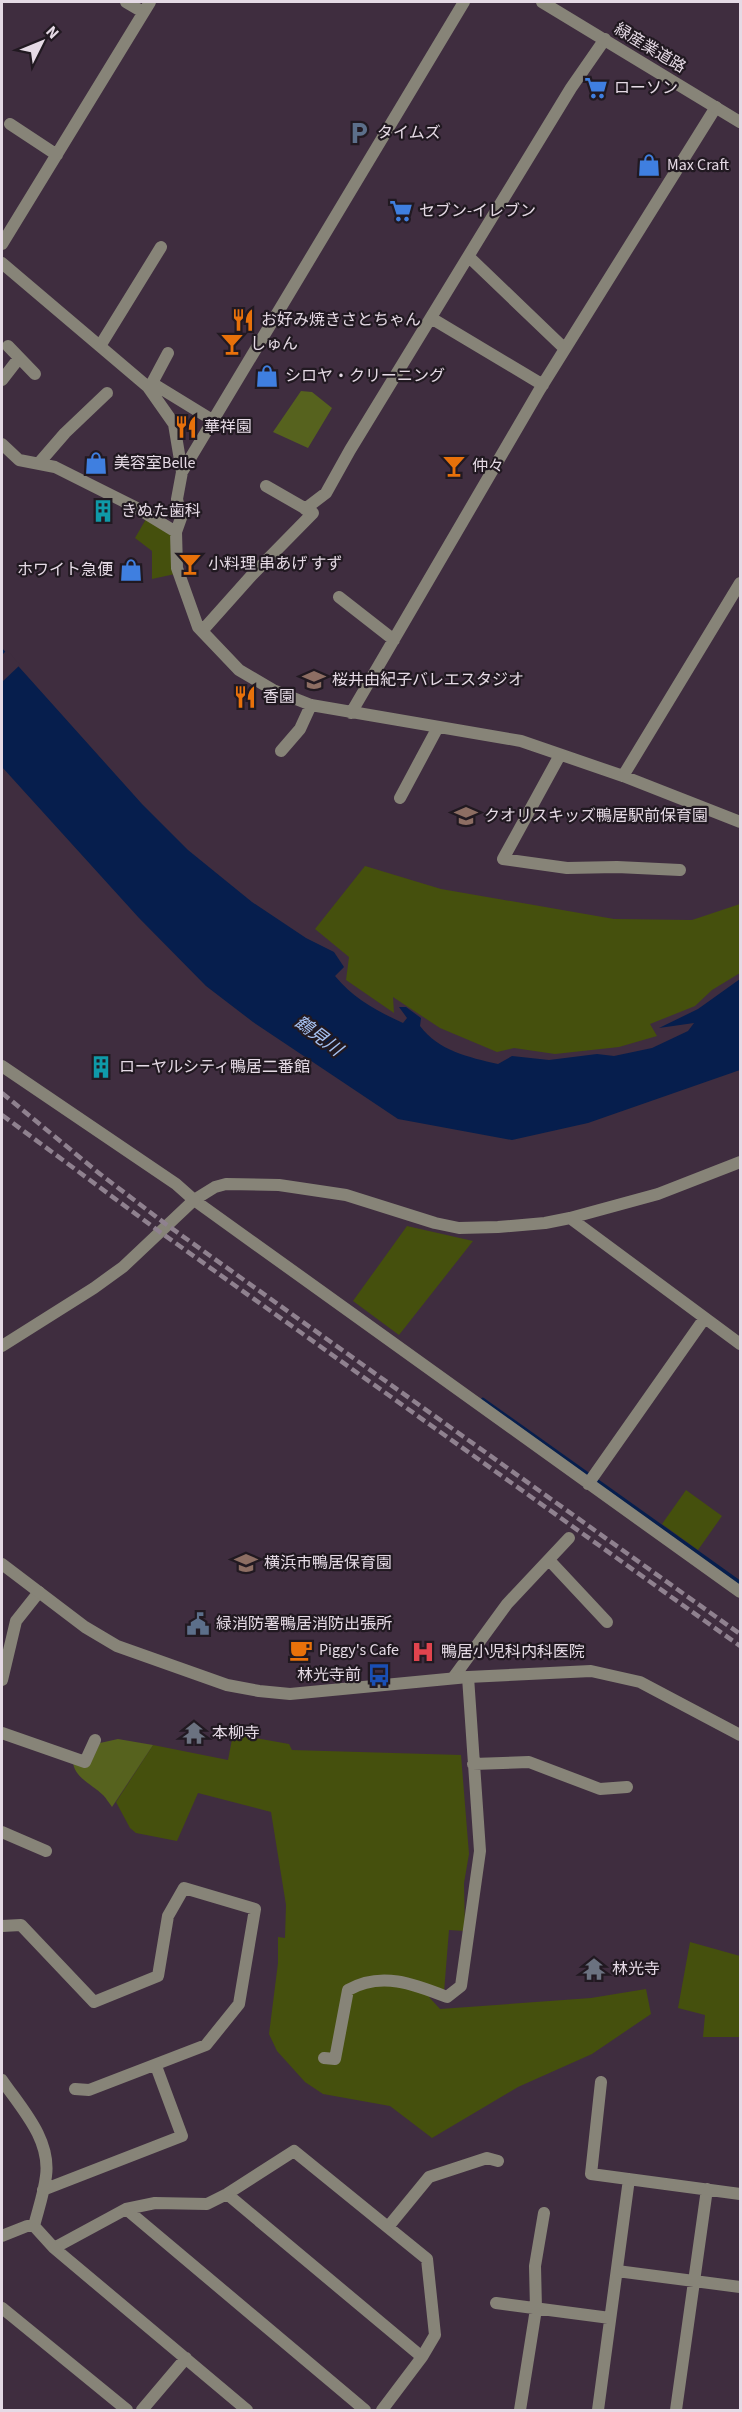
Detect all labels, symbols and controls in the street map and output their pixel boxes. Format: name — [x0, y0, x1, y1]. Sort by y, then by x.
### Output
north arrow — [12, 12, 72, 72]
street label: 緑産業道路 — [610, 18, 690, 78]
text: N — [41, 21, 64, 44]
supermarket icon: ローソン — [583, 75, 609, 101]
place label: ローソン — [614, 77, 678, 99]
parking icon: タイムズ — [346, 120, 372, 146]
place label: タイムズ — [377, 122, 441, 144]
shop icon: Max Craft — [636, 152, 662, 178]
place label: Max Craft — [667, 154, 729, 176]
supermarket icon: セブン-イレブン — [388, 198, 414, 224]
place label: セブン-イレブン — [419, 200, 536, 222]
restaurant icon: お好み焼きさとちゃん — [230, 307, 256, 333]
place label: お好み焼きさとちゃん — [261, 309, 421, 331]
bar icon: しゅん — [219, 331, 245, 357]
place label: しゅん — [250, 333, 298, 355]
shop icon: シロヤ・クリーニング — [254, 363, 280, 389]
place label: シロヤ・クリーニング — [285, 365, 445, 387]
restaurant icon: 華祥園 — [173, 414, 199, 440]
place label: 華祥園 — [204, 416, 252, 438]
shop icon: 美容室Belle — [83, 450, 109, 476]
place label: 美容室Belle — [114, 452, 196, 474]
bar icon: 仲々 — [441, 453, 467, 479]
place label: 仲々 — [472, 455, 504, 477]
building icon: きぬた歯科 — [90, 498, 116, 524]
place label: きぬた歯科 — [121, 500, 201, 522]
bar icon: 小料理 串あげ すず — [177, 551, 203, 577]
place label: 小料理 串あげ すず — [208, 553, 342, 575]
shop icon: ホワイト急便 — [118, 557, 144, 583]
place label: ホワイト急便 — [17, 559, 113, 581]
school or university icon: 桜井由紀子バレエスタジオ — [301, 667, 327, 693]
place label: 桜井由紀子バレエスタジオ — [332, 669, 524, 691]
restaurant icon: 香園 — [232, 684, 258, 710]
place label: 香園 — [263, 686, 295, 708]
school or university icon: クオリスキッズ鴨居駅前保育園 — [453, 803, 479, 829]
place label: クオリスキッズ鴨居駅前保育園 — [484, 805, 708, 827]
water label: 鶴見川 — [289, 1010, 349, 1063]
building icon: ローヤルシティ鴨居二番館 — [88, 1054, 114, 1080]
place label: ローヤルシティ鴨居二番館 — [119, 1056, 310, 1078]
school or university icon: 横浜市鴨居保育園 — [233, 1550, 259, 1576]
place label: 横浜市鴨居保育園 — [264, 1552, 392, 1574]
public building icon: 緑消防署鴨居消防出張所 — [185, 1611, 211, 1637]
place label: 緑消防署鴨居消防出張所 — [216, 1613, 392, 1635]
cafe icon: Piggy's Cafe — [288, 1637, 314, 1663]
place label: Piggy's Cafe — [319, 1639, 399, 1661]
hospital icon: 鴨居小児科内科医院 — [410, 1639, 436, 1665]
place label: 鴨居小児科内科医院 — [441, 1641, 585, 1663]
bus stop icon: 林光寺前 — [366, 1662, 392, 1688]
place label: 林光寺前 — [297, 1664, 361, 1686]
temple icon: 本柳寺 — [181, 1720, 207, 1746]
place label: 本柳寺 — [212, 1722, 260, 1744]
temple icon: 林光寺 — [581, 1956, 607, 1982]
place label: 林光寺 — [612, 1958, 660, 1980]

